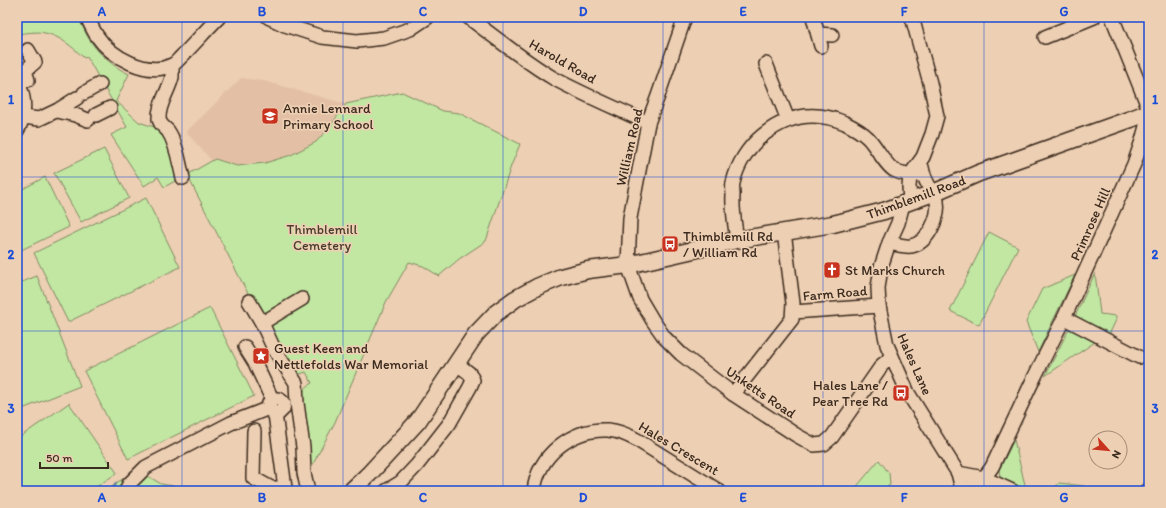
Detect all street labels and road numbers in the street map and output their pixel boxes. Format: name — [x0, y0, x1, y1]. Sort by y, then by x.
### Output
street label: Harold Road — [526, 35, 600, 88]
street label: William Road — [612, 106, 647, 188]
street label: Thimblemill Road — [864, 172, 968, 223]
street label: Primrose Hill — [1067, 185, 1114, 263]
street label: Farm Road — [802, 282, 868, 305]
street label: Hales Lane — [893, 331, 936, 398]
street label: Unketts Road — [722, 363, 799, 422]
street label: Hales Crescent — [635, 418, 722, 479]

